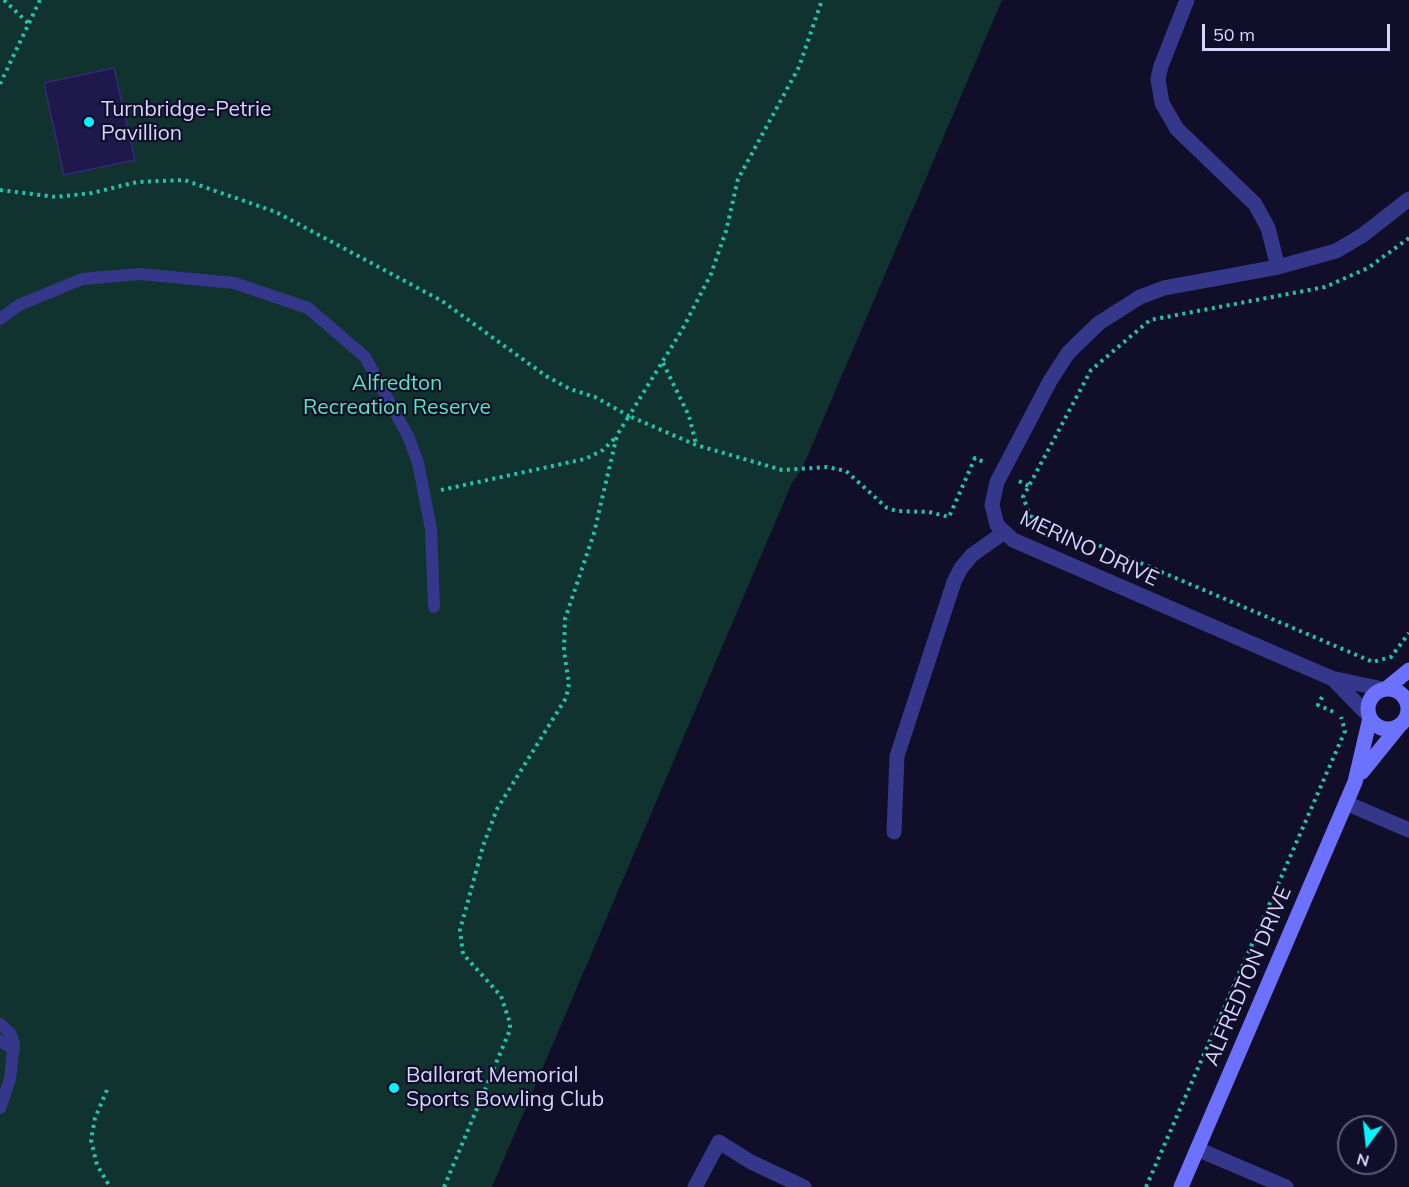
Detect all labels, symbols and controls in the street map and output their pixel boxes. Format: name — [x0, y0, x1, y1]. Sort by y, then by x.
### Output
scale bar — [1205, 12, 1392, 50]
text: 50 m — [1213, 23, 1255, 46]
place label: Turnbridge-Petrie Pavillion — [101, 97, 271, 147]
marker: Turnbridge-Petrie Pavillion — [82, 115, 96, 129]
park label: Alfredton Recreation Reserve — [303, 371, 491, 421]
street label: MERINO DRIVE — [1016, 506, 1162, 592]
street label: ALFREDTON DRIVE — [1199, 883, 1297, 1069]
place label: Ballarat Memorial Sports Bowling Club — [406, 1063, 604, 1113]
marker: Ballarat Memorial Sports Bowling Club — [387, 1081, 401, 1095]
north arrow — [1337, 1115, 1397, 1175]
text: N — [1354, 1149, 1371, 1172]

